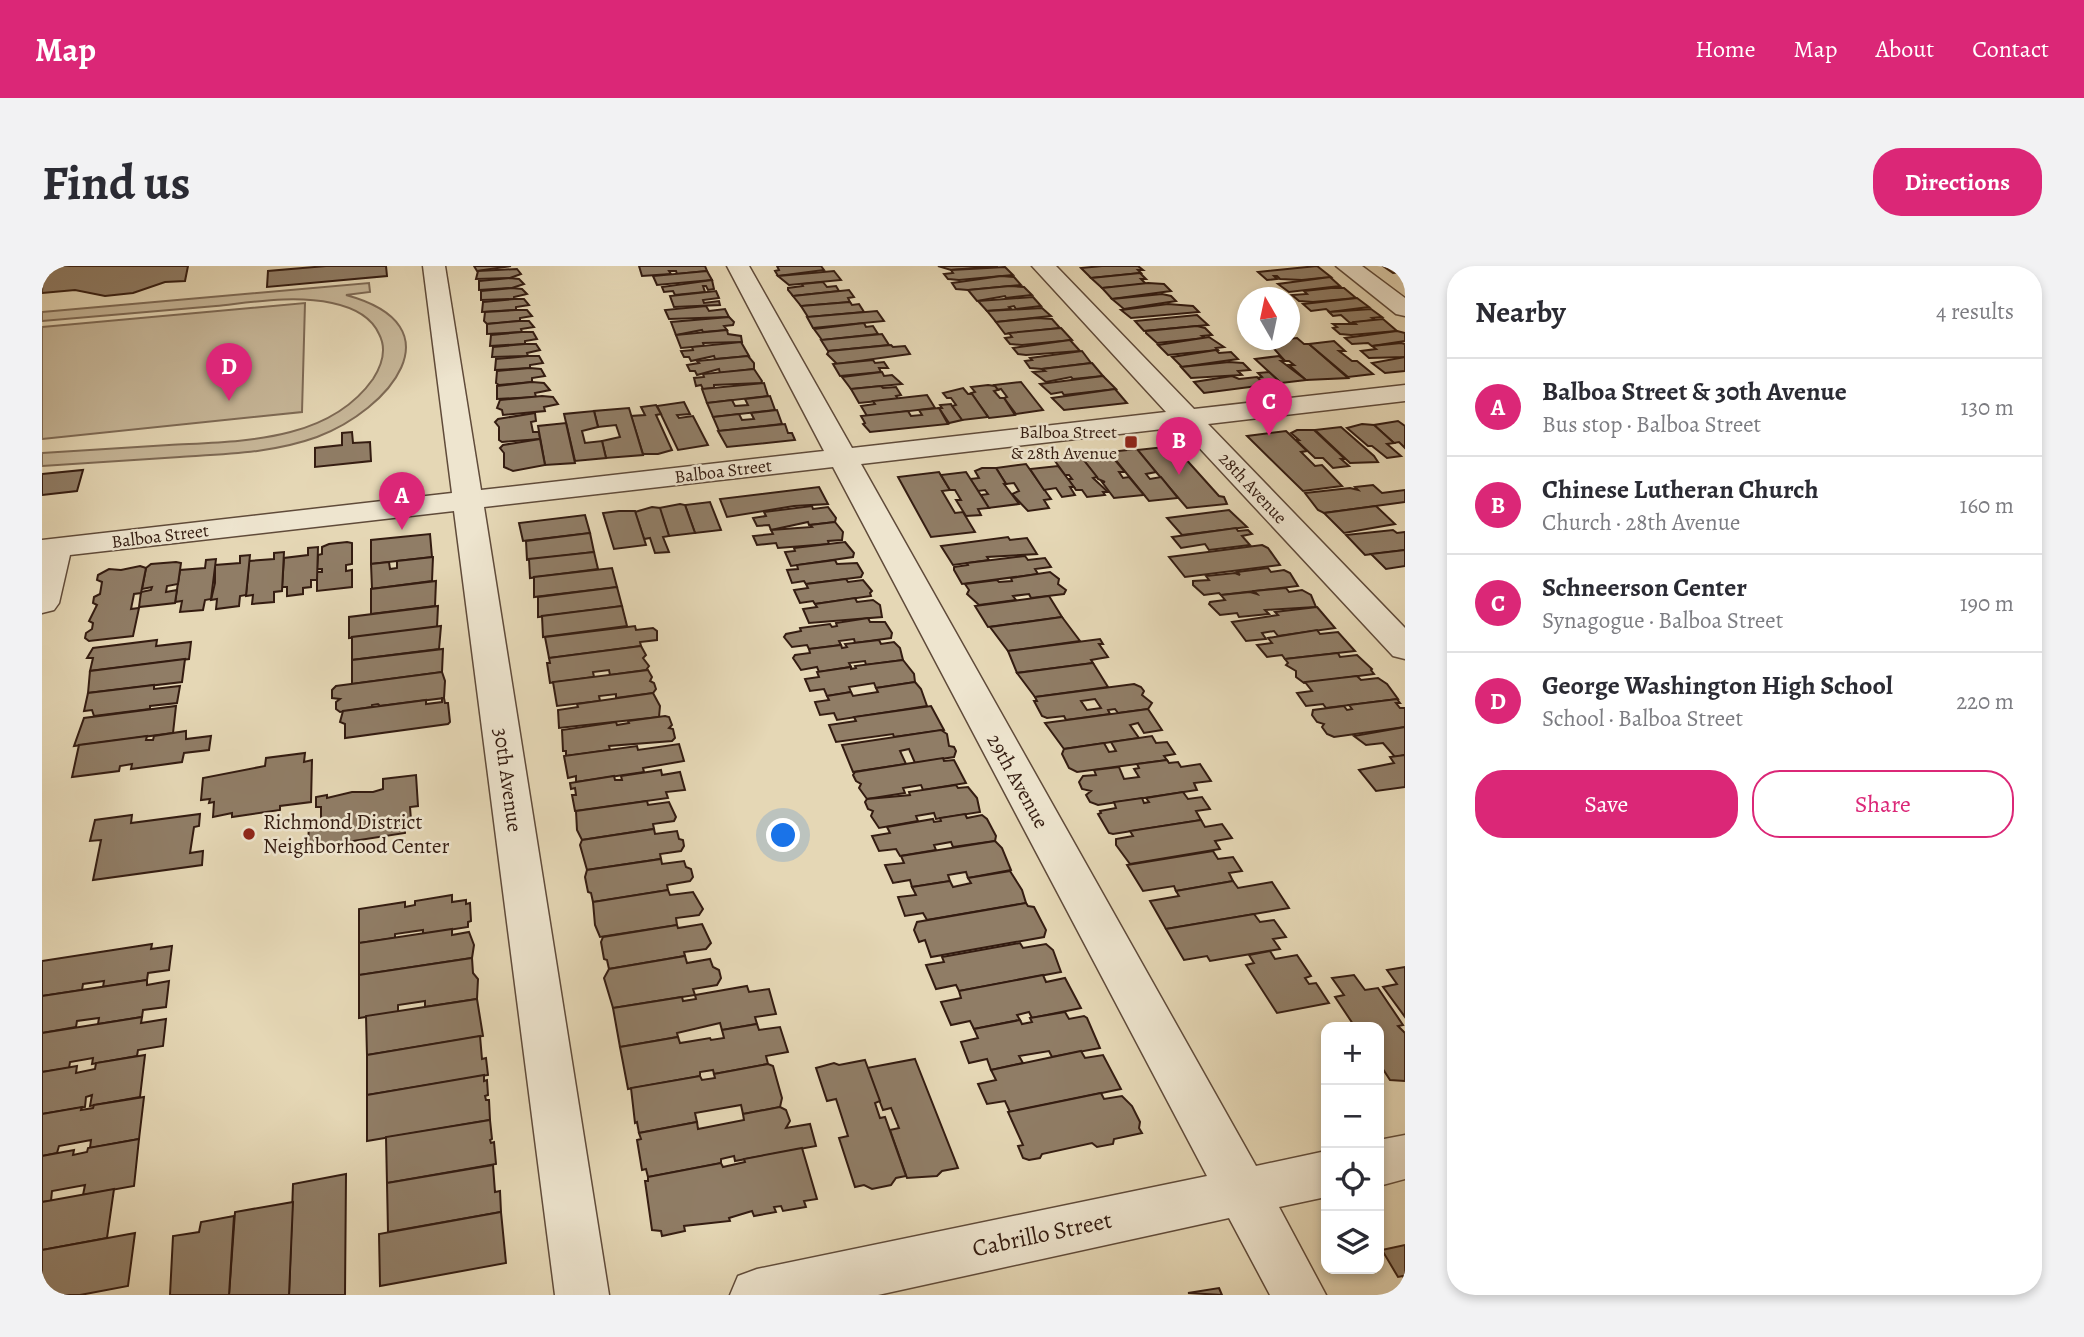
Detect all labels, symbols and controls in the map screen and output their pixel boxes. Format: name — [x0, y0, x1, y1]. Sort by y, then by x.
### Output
text: Map — [35, 27, 96, 72]
text: Home — [1695, 33, 1756, 65]
text: Map — [1794, 33, 1838, 65]
text: About — [1876, 33, 1934, 65]
text: Contact — [1972, 33, 2049, 65]
button: Directions — [1873, 148, 2042, 216]
text: Find us — [42, 149, 190, 216]
north arrow — [1237, 287, 1300, 350]
text: Nearby — [1475, 292, 1566, 332]
text: 4 results — [1936, 296, 2014, 327]
pin: D — [206, 343, 252, 401]
text: Balboa Street & 30th Avenue — [1542, 374, 1847, 409]
pin: C — [1246, 378, 1292, 436]
text: A — [1491, 392, 1505, 423]
text: 130 m — [1961, 392, 2014, 423]
text: Bus stop · Balboa Street — [1542, 409, 1761, 440]
pin: B — [1156, 417, 1202, 475]
place label: Balboa Street & 28th Avenue — [1011, 420, 1117, 465]
marker: Balboa Street & 28th Avenue — [1123, 434, 1139, 450]
street label: 28th Avenue — [1214, 447, 1292, 529]
street label: Balboa Street — [673, 453, 773, 489]
pin: A — [379, 472, 425, 530]
text: Chinese Lutheran Church — [1542, 472, 1819, 507]
text: B — [1491, 490, 1505, 521]
text: 160 m — [1960, 490, 2014, 521]
text: Church · 28th Avenue — [1542, 507, 1740, 538]
street label: Balboa Street — [110, 518, 210, 554]
text: Schneerson Center — [1542, 570, 1747, 605]
text: C — [1491, 588, 1505, 619]
text: 190 m — [1960, 588, 2014, 619]
text: Synagogue · Balboa Street — [1542, 605, 1783, 636]
text: George Washington High School — [1542, 668, 1893, 703]
text: D — [1490, 686, 1506, 717]
text: 220 m — [1956, 686, 2014, 717]
text: School · Balboa Street — [1542, 703, 1743, 734]
street label: 30th Avenue — [487, 726, 529, 834]
street label: 29th Avenue — [980, 729, 1056, 833]
button: Save — [1475, 770, 1738, 838]
button: Share — [1752, 770, 2014, 838]
place label: Richmond District Neighborhood Center — [263, 808, 450, 860]
your location — [766, 818, 800, 852]
marker: Richmond District Neighborhood Center — [241, 826, 257, 842]
map controls — [1321, 1022, 1384, 1274]
button: + — [1321, 1022, 1384, 1085]
button: − — [1321, 1085, 1384, 1148]
button: locate — [1321, 1148, 1384, 1211]
street label: Cabrillo Street — [969, 1204, 1115, 1264]
button: layers — [1321, 1211, 1384, 1274]

